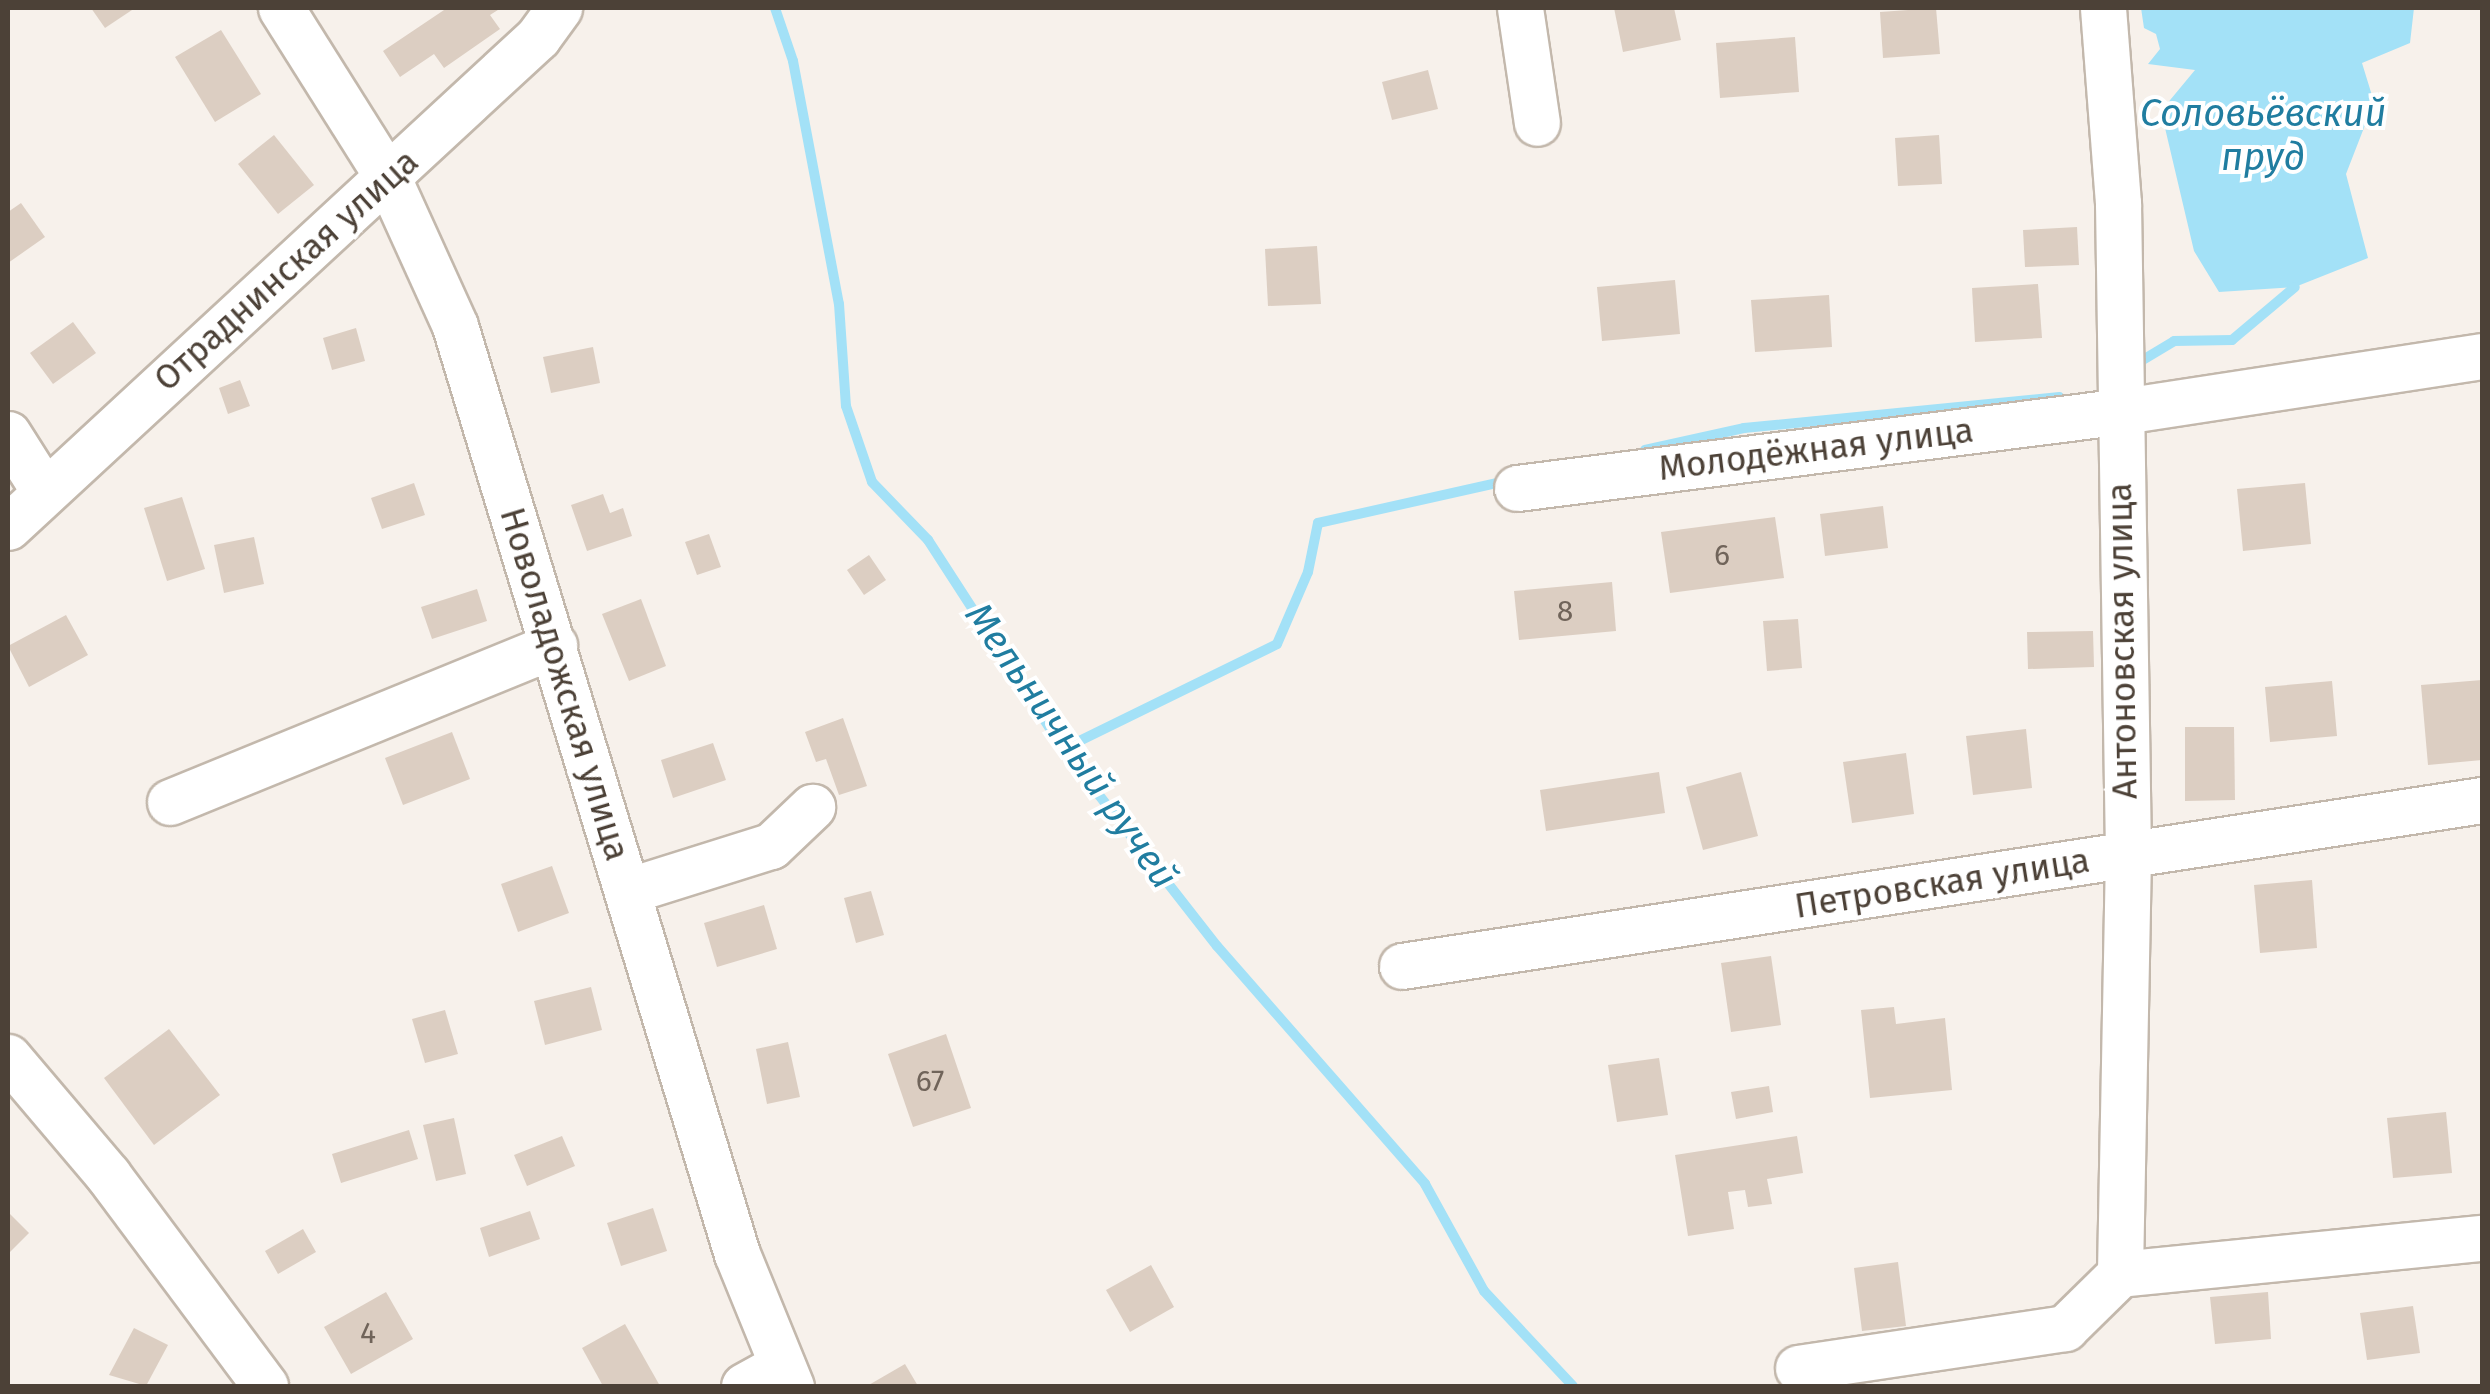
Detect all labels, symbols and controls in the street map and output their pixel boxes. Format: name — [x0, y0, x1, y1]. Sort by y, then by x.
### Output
water label: Соловьёвский пруд — [2140, 91, 2386, 180]
street label: Отраднинская улица — [145, 140, 427, 400]
street label: Молодёжная улица — [1656, 409, 1976, 489]
street label: Антоновская улица — [2098, 482, 2146, 800]
street label: Новоладожская улица — [491, 502, 639, 866]
house number: 6 — [1714, 537, 1730, 573]
house number: 8 — [1557, 593, 1573, 629]
water label: Мельничный ручей — [955, 594, 1187, 898]
street label: Петровская улица — [1792, 839, 2092, 927]
house number: 67 — [916, 1063, 944, 1099]
house number: 4 — [360, 1315, 376, 1351]

